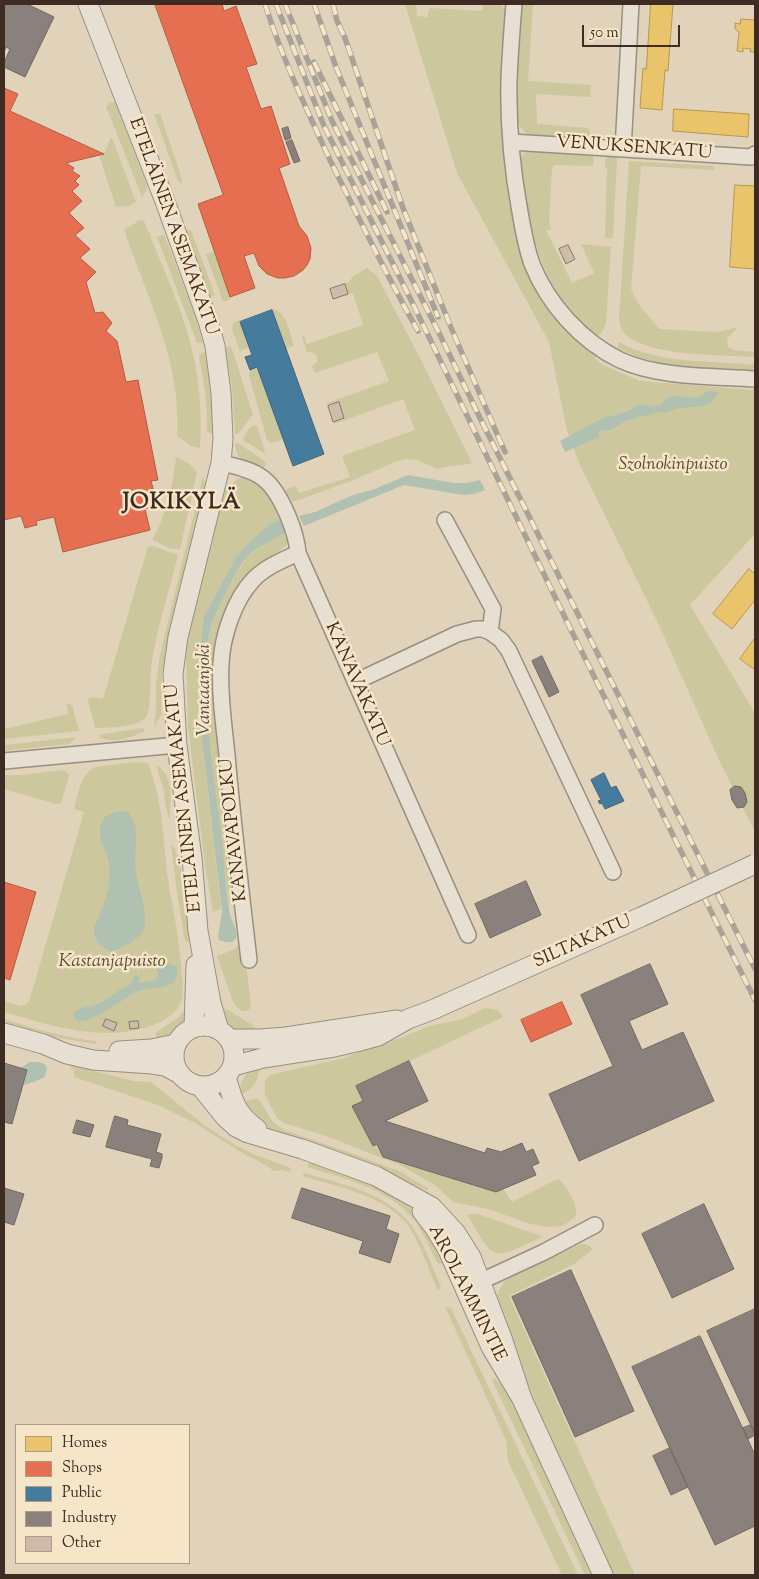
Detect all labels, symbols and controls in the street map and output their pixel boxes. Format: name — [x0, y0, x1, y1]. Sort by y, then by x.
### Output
scale bar — [584, 15, 682, 47]
text: 50 m — [590, 23, 619, 44]
street label: ETELÄINEN ASEMAKATU — [123, 115, 221, 339]
street label: VENUKSENKATU — [555, 133, 713, 165]
park label: Szolnokinpuisto — [619, 455, 727, 477]
district label: JOKIKYLÄ — [122, 491, 242, 517]
street label: KANAVAKATU — [319, 619, 393, 751]
water label: Vantaanjoki — [195, 644, 217, 736]
street label: ETELÄINEN ASEMAKATU — [162, 683, 208, 913]
street label: KANAVAPOLKU — [217, 757, 253, 903]
street label: SILTAKATU — [531, 912, 635, 974]
park label: Kastanjapuisto — [58, 952, 166, 974]
street label: AROLAMMINTIE — [422, 1222, 510, 1366]
legend — [15, 1424, 190, 1564]
text: Homes — [62, 1433, 107, 1454]
text: Shops — [62, 1458, 102, 1479]
text: Public — [62, 1483, 102, 1504]
text: Industry — [62, 1508, 117, 1529]
text: Other — [62, 1533, 101, 1554]

